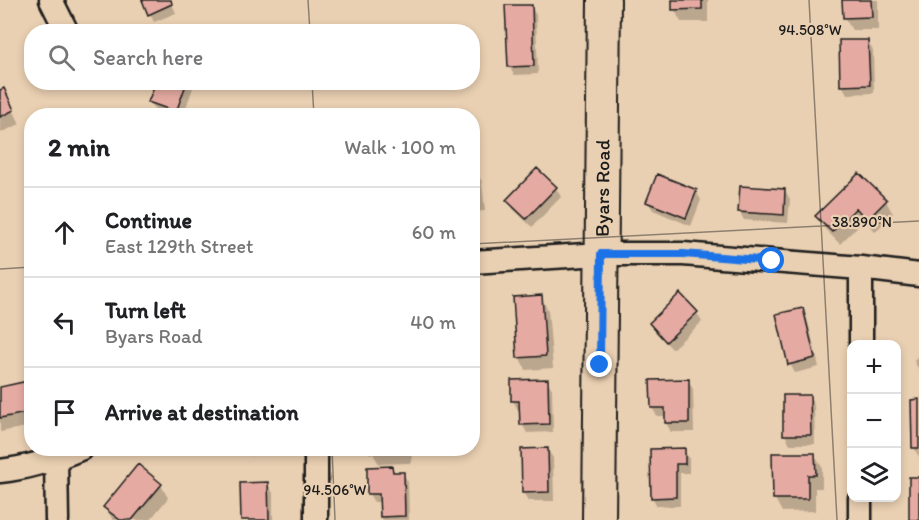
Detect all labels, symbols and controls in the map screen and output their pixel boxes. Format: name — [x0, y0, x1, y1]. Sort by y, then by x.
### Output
text: 94.508°W — [778, 21, 842, 39]
search box — [24, 24, 480, 90]
icon: search — [45, 41, 78, 74]
text: Search here — [93, 44, 203, 71]
text: 2 min — [48, 131, 110, 163]
text: Walk · 100 m — [344, 135, 456, 159]
street label: Byars Road — [590, 139, 615, 237]
text: Continue — [105, 207, 192, 234]
text: 38.890°N — [832, 213, 892, 231]
icon: ahead — [48, 216, 81, 249]
text: 60 m — [412, 220, 456, 244]
text: East 129th Street — [105, 234, 254, 258]
route start — [758, 247, 784, 273]
text: Turn left — [105, 297, 186, 324]
icon: left — [48, 306, 81, 339]
text: 40 m — [410, 310, 456, 334]
text: Byars Road — [105, 324, 203, 348]
map controls — [847, 340, 901, 502]
button: + — [847, 340, 901, 394]
route end — [586, 351, 612, 377]
button: − — [847, 394, 901, 448]
icon: arrive — [48, 396, 81, 429]
text: Arrive at destination — [105, 399, 299, 426]
button: layers — [847, 448, 901, 502]
text: 94.506°W — [304, 481, 367, 499]

